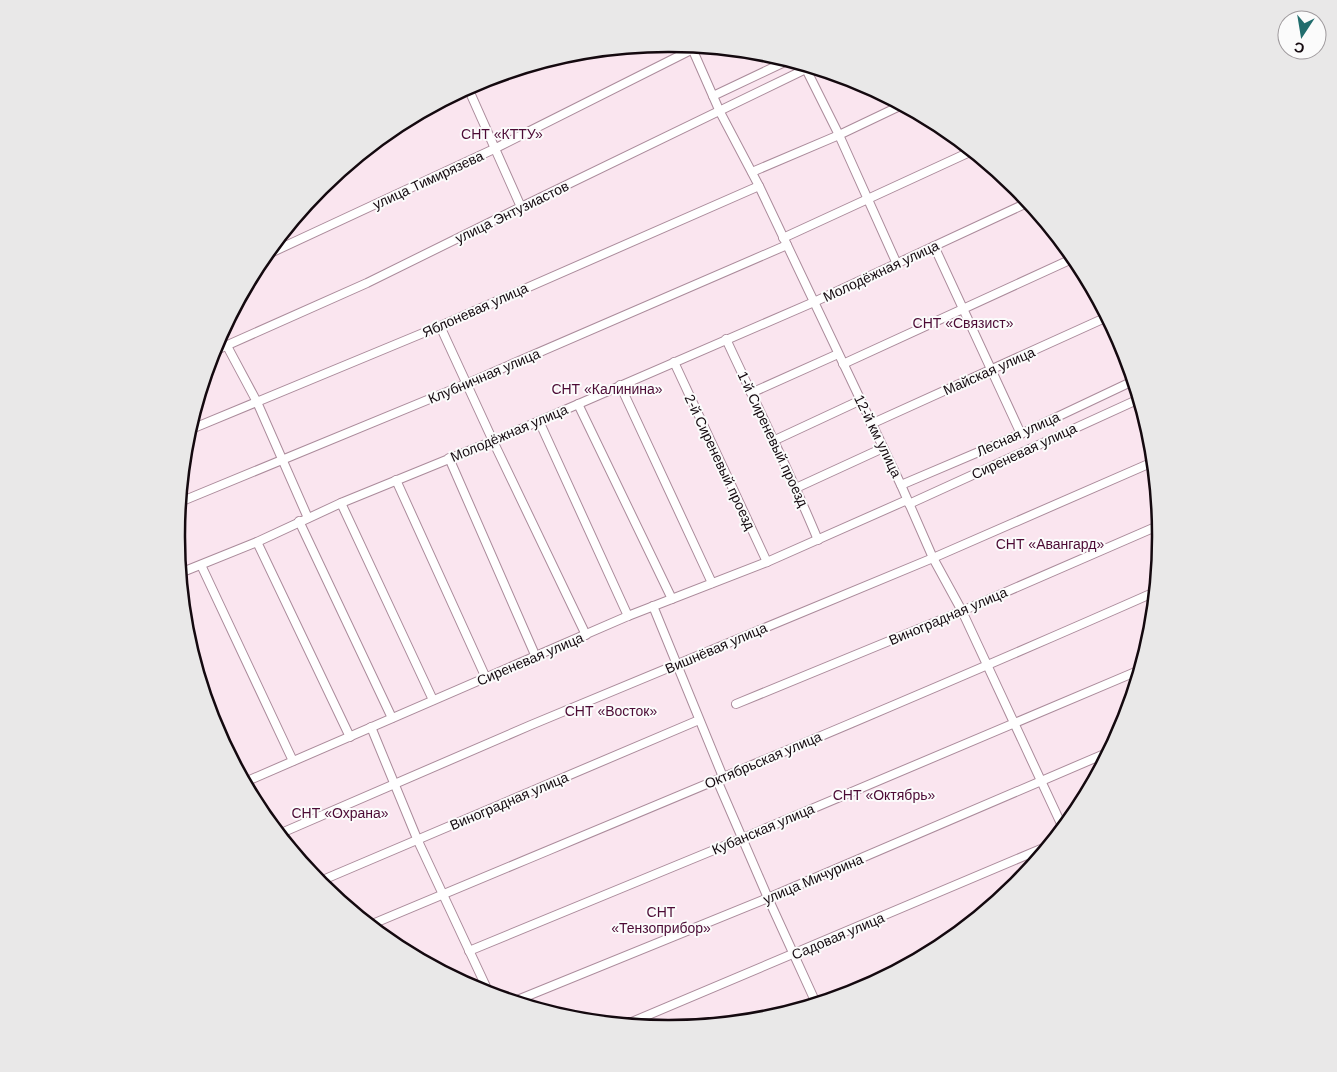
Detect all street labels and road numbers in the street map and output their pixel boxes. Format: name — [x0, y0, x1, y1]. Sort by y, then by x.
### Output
street label: улица Тимирязева — [370, 147, 486, 213]
street label: улица Энтузиастов — [453, 178, 571, 246]
street label: Молодёжная улица — [821, 237, 942, 305]
street label: Яблоневая улица — [420, 279, 531, 341]
street label: Майская улица — [941, 344, 1037, 398]
street label: Клубничная улица — [426, 345, 542, 407]
street label: 1-й Сиреневый проезд — [735, 369, 811, 509]
street label: 2-й Сиреневый проезд — [682, 392, 758, 532]
street label: 12-й км улица — [851, 392, 905, 480]
street label: Молодёжная улица — [448, 401, 570, 465]
street label: Лесная улица — [974, 408, 1062, 460]
street label: Сиреневая улица — [969, 420, 1079, 482]
street label: Виноградная улица — [886, 584, 1010, 648]
street label: Вишнёвая улица — [663, 619, 769, 677]
street label: Сиреневая улица — [474, 629, 586, 689]
street label: Октябрьская улица — [702, 728, 824, 792]
street label: Виноградная улица — [447, 769, 571, 833]
street label: Кубанская улица — [709, 800, 817, 858]
street label: улица Мичурина — [761, 851, 866, 907]
street label: Садовая улица — [789, 909, 887, 963]

